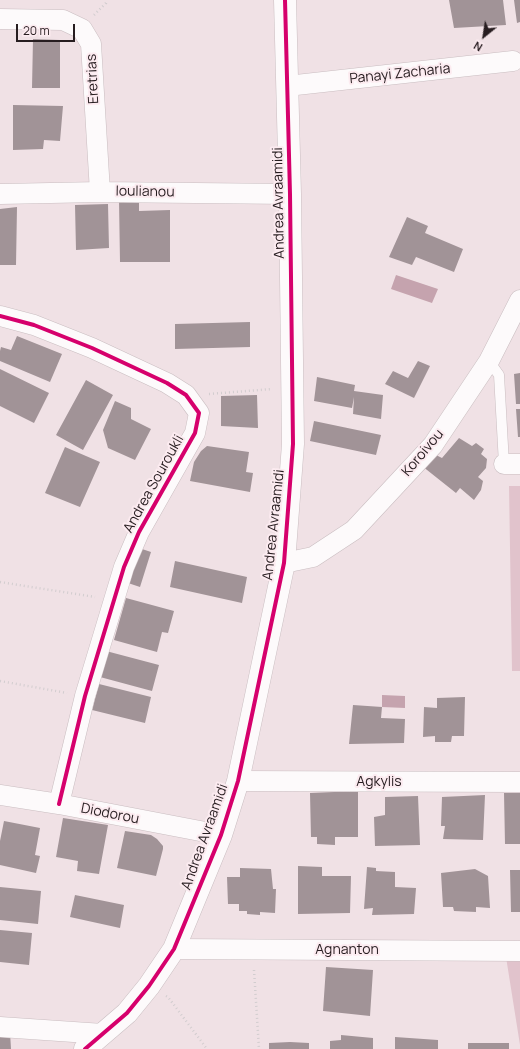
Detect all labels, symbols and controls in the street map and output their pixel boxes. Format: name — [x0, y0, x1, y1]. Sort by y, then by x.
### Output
scale bar — [18, 16, 77, 42]
north arrow — [464, 16, 504, 56]
text: 20 m — [23, 22, 50, 39]
text: N — [471, 38, 485, 55]
street label: Eretrias — [83, 54, 103, 104]
street label: Panayi Zacharia — [349, 60, 451, 88]
street label: Andrea Avraamidi — [270, 147, 288, 259]
street label: Ioulianou — [115, 183, 175, 201]
street label: Koroivou — [399, 426, 447, 480]
street label: Andrea Souroukli — [120, 432, 188, 536]
street label: Andrea Avraamidi — [260, 469, 288, 581]
street label: Agkylis — [356, 774, 402, 790]
street label: Andrea Avraamidi — [178, 782, 232, 892]
street label: Diodorou — [79, 800, 141, 828]
street label: Agnanton — [315, 942, 379, 958]

